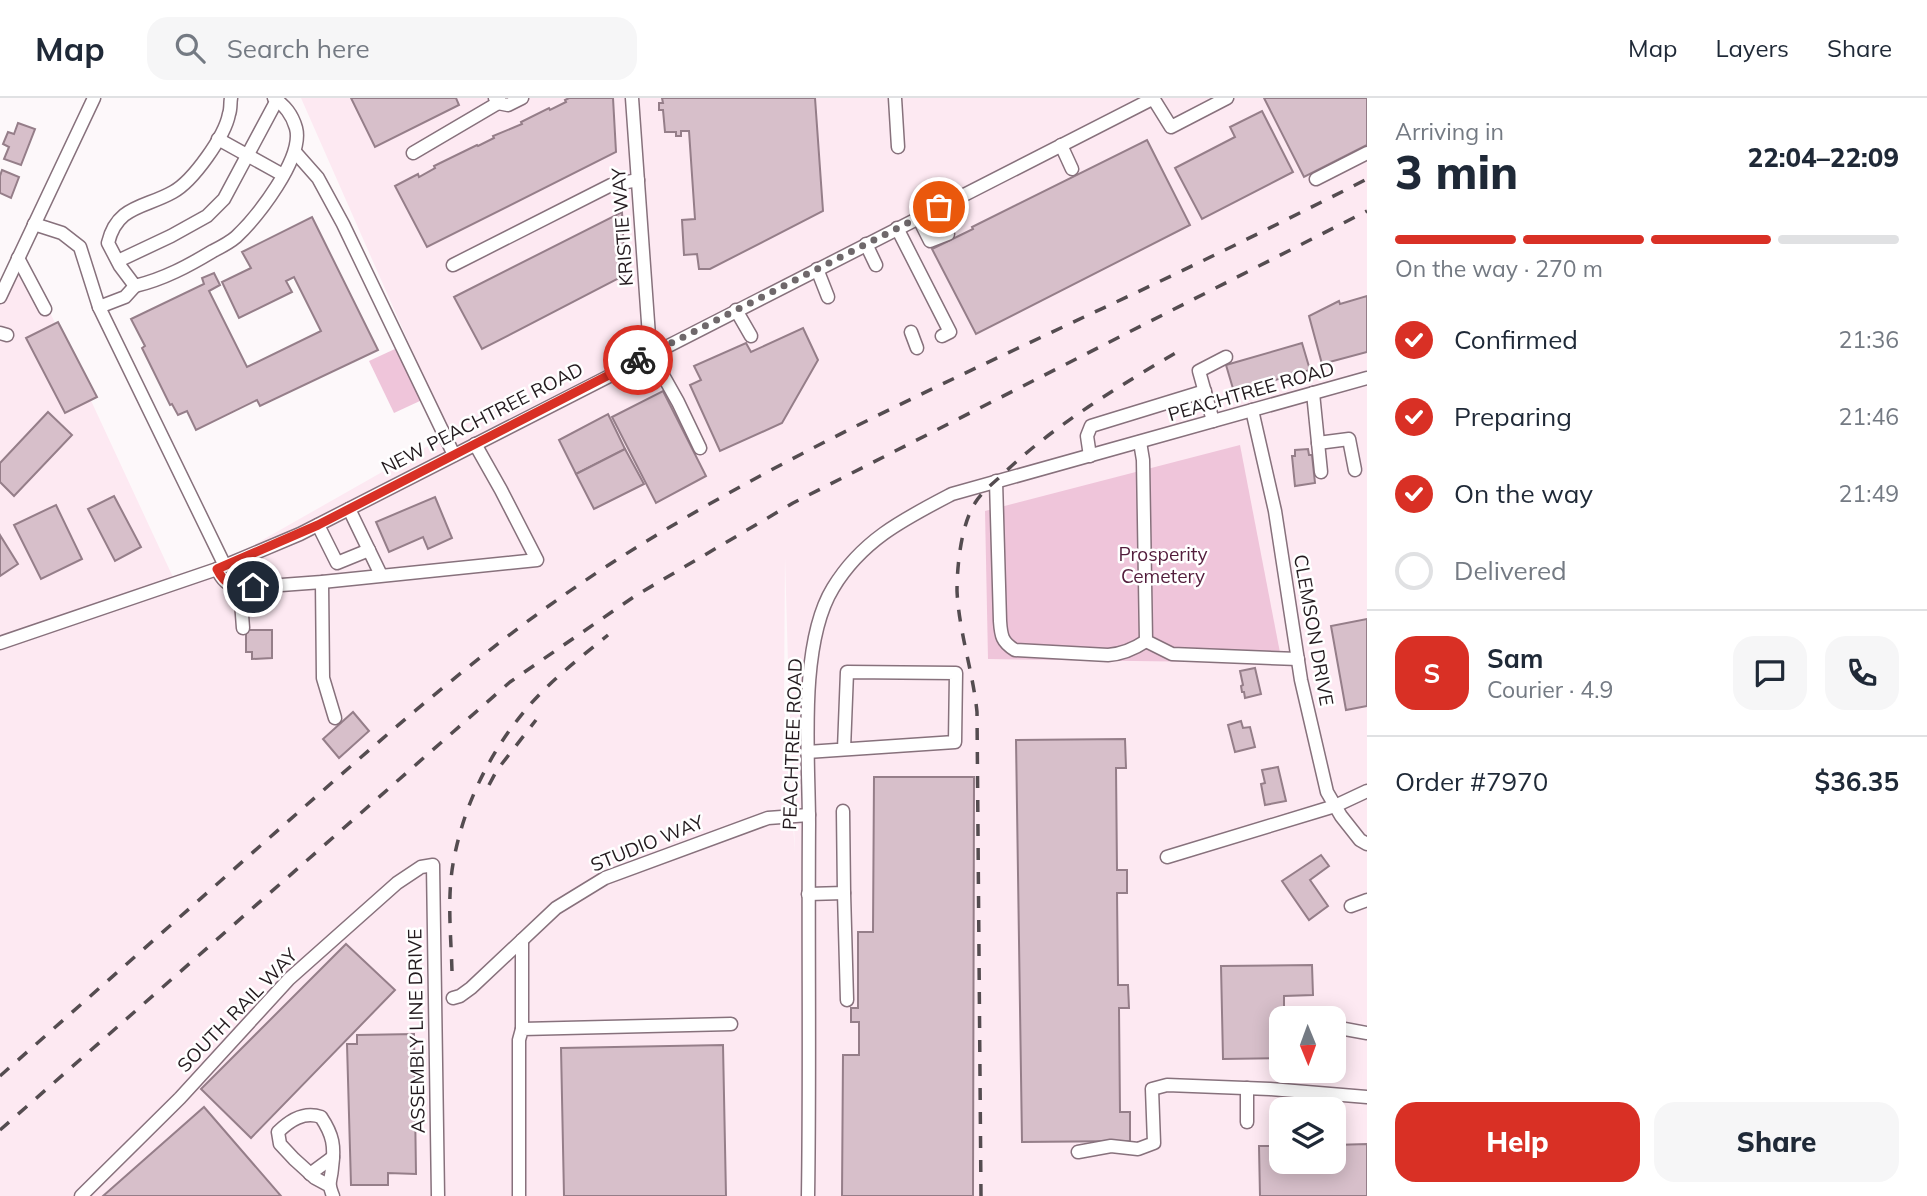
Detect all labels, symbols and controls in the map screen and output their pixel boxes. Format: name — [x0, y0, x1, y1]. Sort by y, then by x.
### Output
search box — [147, 17, 637, 80]
text: Map — [35, 28, 105, 69]
icon: search — [171, 29, 209, 67]
text: Search here — [227, 32, 370, 65]
text: Map — [1628, 33, 1677, 63]
text: Layers — [1715, 33, 1789, 63]
text: Share — [1827, 33, 1892, 63]
text: Arriving in — [1395, 117, 1504, 146]
text: 22:04–22:09 — [1748, 141, 1899, 174]
text: 3 min — [1395, 143, 1518, 201]
street label: KRISTIE WAY — [606, 167, 638, 287]
pin — [909, 177, 969, 237]
icon: bag — [920, 188, 958, 226]
text: On the way · 270 m — [1395, 254, 1603, 283]
icon: check — [1395, 321, 1433, 359]
text: Confirmed — [1454, 323, 1578, 356]
courier — [603, 325, 673, 395]
text: 21:36 — [1839, 325, 1899, 354]
icon: bike — [619, 341, 657, 379]
street label: PEACHTREE ROAD — [1165, 356, 1337, 426]
street label: NEW PEACHTREE ROAD — [377, 357, 587, 479]
icon: check — [1395, 398, 1433, 436]
text: Preparing — [1454, 400, 1572, 433]
text: 21:46 — [1839, 402, 1899, 431]
icon: check — [1395, 475, 1433, 513]
text: On the way — [1454, 477, 1593, 510]
text: 21:49 — [1839, 479, 1899, 508]
park label: Prosperity Cemetery — [1118, 542, 1208, 588]
street label: CLEMSON DRIVE — [1289, 552, 1339, 708]
text: Delivered — [1454, 554, 1567, 587]
pin — [223, 557, 283, 617]
icon: home — [234, 568, 272, 606]
button: chat — [1733, 636, 1807, 710]
button: phone — [1825, 636, 1899, 710]
text: Sam — [1487, 642, 1543, 675]
text: S — [1424, 657, 1440, 690]
street label: PEACHTREE ROAD — [777, 658, 807, 830]
text: Courier · 4.9 — [1487, 675, 1613, 704]
text: Order #7970 — [1395, 765, 1548, 798]
text: $36.35 — [1815, 765, 1899, 798]
street label: STUDIO WAY — [587, 809, 708, 877]
street label: ASSEMBLY LINE DRIVE — [402, 928, 430, 1134]
street label: SOUTH RAIL WAY — [172, 943, 303, 1077]
north arrow — [1269, 1006, 1346, 1083]
map controls — [1269, 1006, 1346, 1174]
button: layers — [1269, 1097, 1346, 1174]
button: Help — [1395, 1102, 1640, 1182]
button: Share — [1654, 1102, 1899, 1182]

